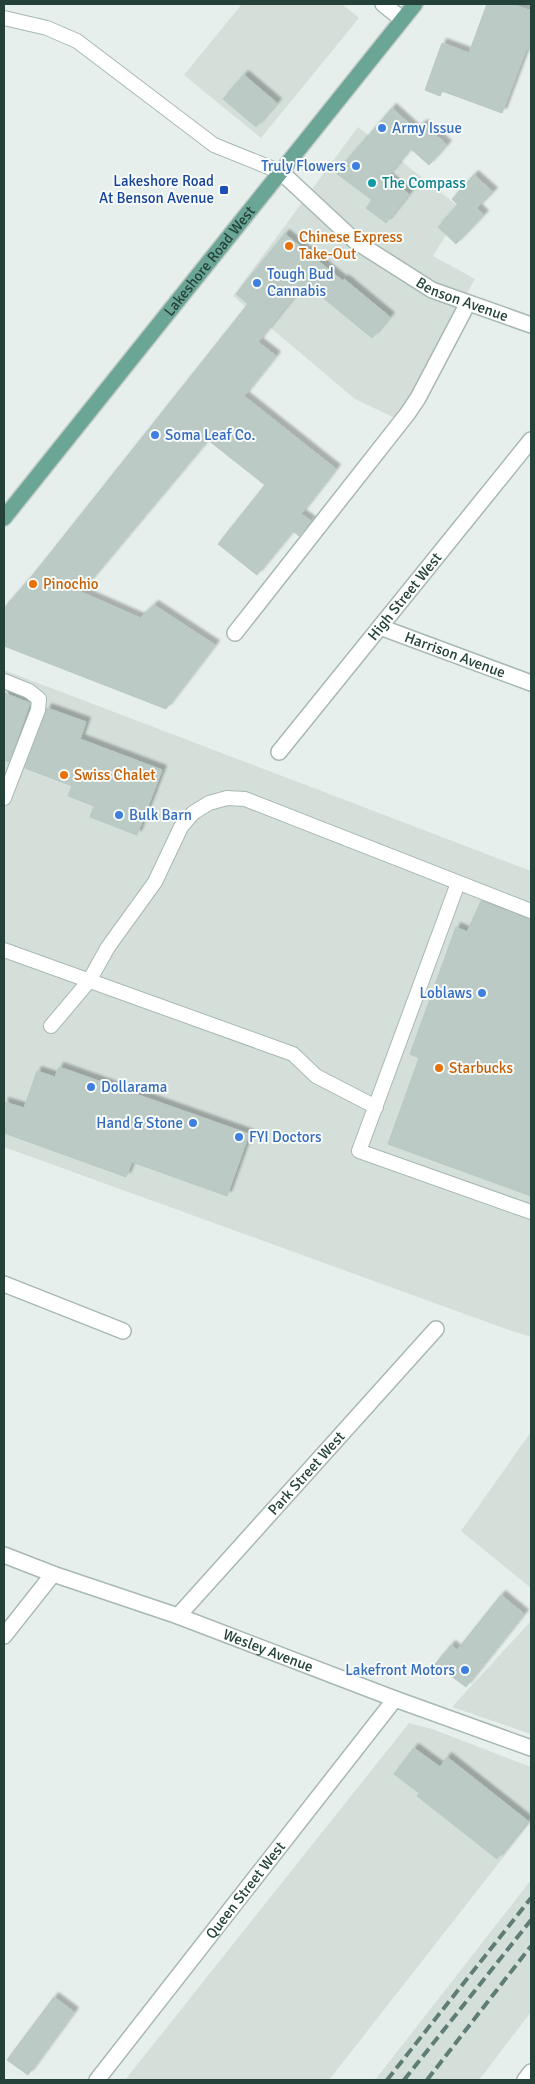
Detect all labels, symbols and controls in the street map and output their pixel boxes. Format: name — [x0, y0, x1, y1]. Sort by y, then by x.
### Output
place label: Army Issue — [392, 119, 462, 137]
marker: Army Issue — [376, 122, 388, 134]
place label: Truly Flowers — [261, 157, 346, 175]
marker: Truly Flowers — [350, 160, 362, 172]
place label: Lakeshore Road At Benson Avenue — [99, 172, 214, 207]
place label: The Compass — [382, 174, 466, 192]
marker: The Compass — [366, 177, 378, 189]
marker: Lakeshore Road At Benson Avenue — [218, 184, 230, 196]
street label: Lakeshore Road West — [160, 202, 259, 320]
place label: Chinese Express Take-Out — [299, 228, 403, 263]
marker: Chinese Express Take-Out — [283, 240, 295, 252]
place label: Tough Bud Cannabis — [267, 265, 334, 300]
street label: Benson Avenue — [413, 273, 511, 325]
marker: Tough Bud Cannabis — [251, 277, 263, 289]
place label: Soma Leaf Co. — [165, 426, 255, 444]
marker: Soma Leaf Co. — [149, 429, 161, 441]
street label: High Street West — [364, 549, 445, 644]
place label: Pinochio — [43, 575, 99, 593]
marker: Pinochio — [27, 578, 39, 590]
street label: Harrison Avenue — [402, 628, 508, 682]
place label: Swiss Chalet — [74, 766, 155, 784]
marker: Swiss Chalet — [58, 769, 70, 781]
place label: Bulk Barn — [129, 806, 192, 824]
marker: Bulk Barn — [113, 809, 125, 821]
place label: Loblaws — [420, 984, 472, 1002]
marker: Loblaws — [476, 987, 488, 999]
place label: Starbucks — [449, 1059, 513, 1077]
marker: Starbucks — [433, 1062, 445, 1074]
place label: Dollarama — [101, 1078, 167, 1096]
marker: Dollarama — [85, 1081, 97, 1093]
place label: Hand & Stone — [96, 1114, 183, 1132]
marker: Hand & Stone — [187, 1117, 199, 1129]
place label: FYI Doctors — [249, 1128, 322, 1146]
marker: FYI Doctors — [233, 1131, 245, 1143]
street label: Park Street West — [264, 1428, 349, 1519]
street label: Wesley Avenue — [221, 1625, 316, 1676]
place label: Lakefront Motors — [345, 1661, 455, 1679]
marker: Lakefront Motors — [459, 1664, 471, 1676]
street label: Queen Street West — [202, 1838, 289, 1942]

